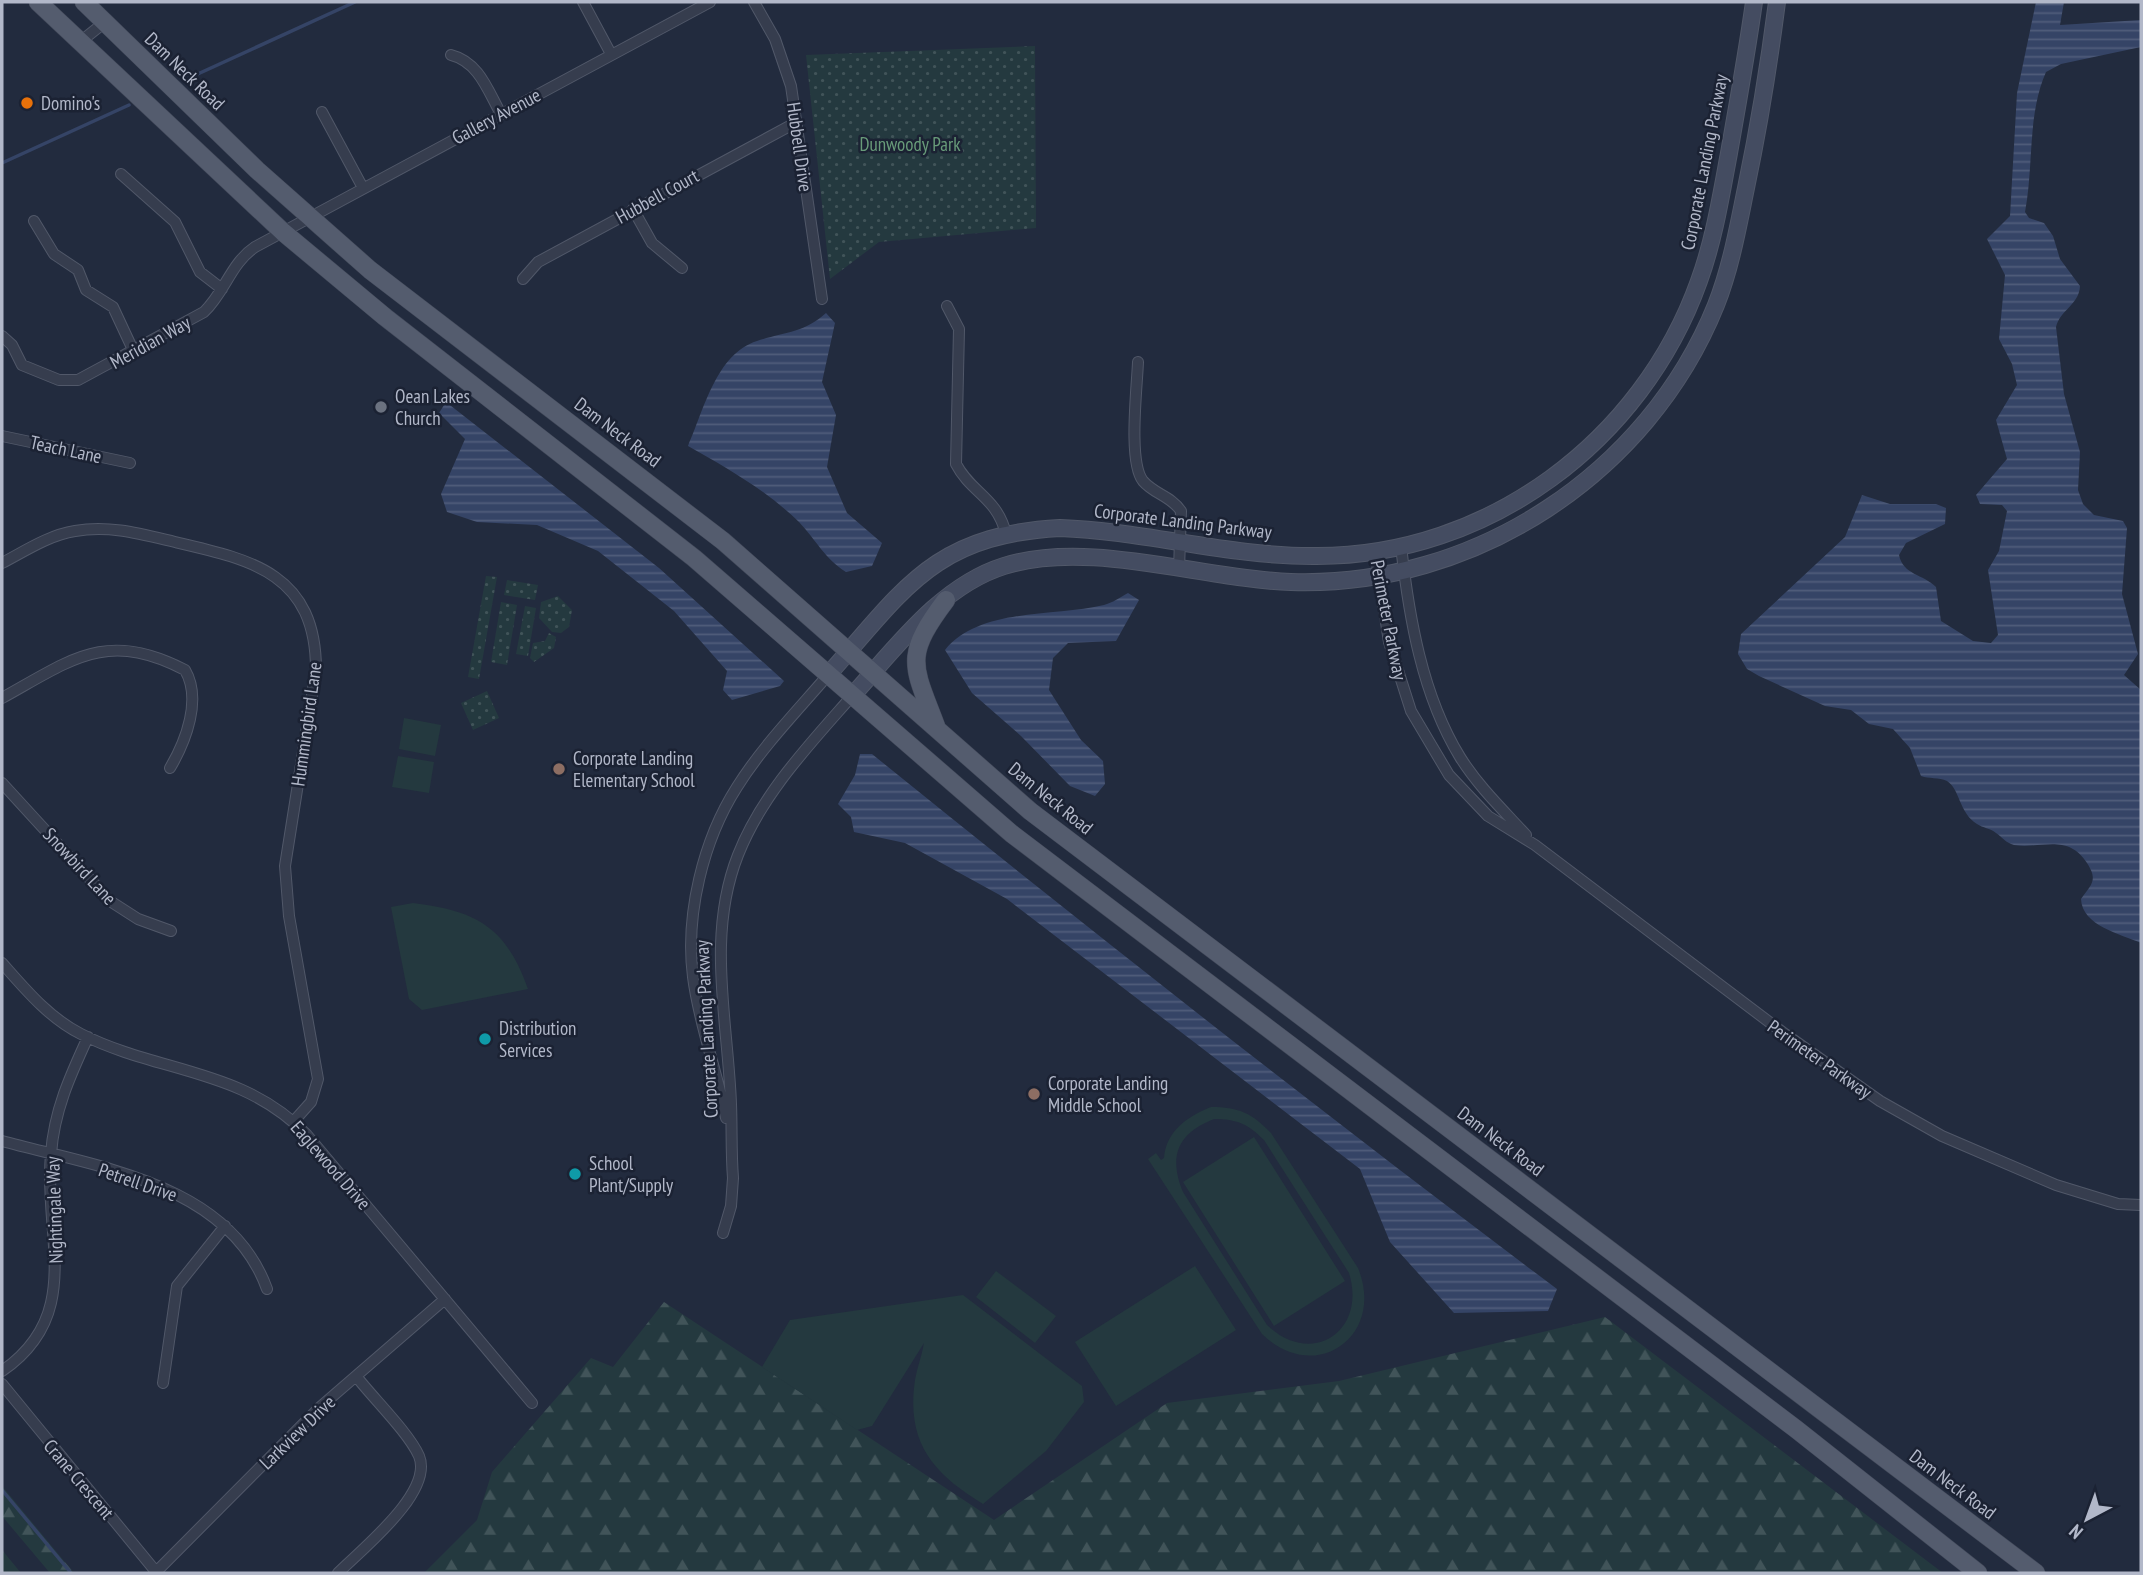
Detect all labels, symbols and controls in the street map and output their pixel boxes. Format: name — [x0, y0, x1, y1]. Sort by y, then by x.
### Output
street label: Dam Neck Road — [140, 27, 230, 115]
street label: Corporate Landing Parkway — [1675, 71, 1733, 252]
street label: Gallery Avenue — [448, 83, 545, 149]
place label: Domino's — [41, 91, 100, 115]
marker: Domino's — [19, 95, 35, 111]
street label: Hubbell Drive — [782, 101, 818, 193]
park label: Dunwoody Park — [859, 132, 961, 156]
street label: Hubbell Court — [611, 163, 703, 229]
street label: Meridian Way — [106, 310, 195, 374]
place label: Oean Lakes Church — [395, 384, 470, 430]
street label: Dam Neck Road — [570, 392, 666, 472]
marker: Oean Lakes Church — [373, 399, 389, 415]
street label: Teach Lane — [28, 430, 104, 468]
street label: Corporate Landing Parkway — [1093, 498, 1274, 544]
street label: Perimeter Parkway — [1366, 558, 1413, 683]
street label: Hummingbird Lane — [285, 660, 327, 788]
place label: Corporate Landing Elementary School — [573, 746, 695, 792]
street label: Dam Neck Road — [1004, 757, 1098, 839]
marker: Corporate Landing Elementary School — [551, 761, 567, 777]
street label: Snowbird Lane — [38, 822, 122, 910]
street label: Corporate Landing Parkway — [689, 938, 723, 1119]
street label: Perimeter Parkway — [1763, 1014, 1877, 1104]
place label: Distribution Services — [499, 1016, 576, 1062]
marker: Distribution Services — [477, 1031, 493, 1047]
place label: Corporate Landing Middle School — [1048, 1071, 1168, 1117]
marker: Corporate Landing Middle School — [1026, 1086, 1042, 1102]
street label: Dam Neck Road — [1453, 1101, 1549, 1181]
street label: Eaglewood Drive — [286, 1115, 376, 1215]
place label: School Plant/Supply — [589, 1151, 674, 1197]
street label: Nightingale Way — [40, 1155, 68, 1264]
street label: Petrell Drive — [96, 1157, 181, 1207]
marker: School Plant/Supply — [567, 1166, 583, 1182]
street label: Larkview Drive — [254, 1390, 340, 1474]
street label: Crane Crescent — [39, 1434, 120, 1525]
street label: Dam Neck Road — [1905, 1444, 2001, 1524]
north arrow — [2052, 1484, 2122, 1554]
text: N — [2064, 1519, 2088, 1544]

